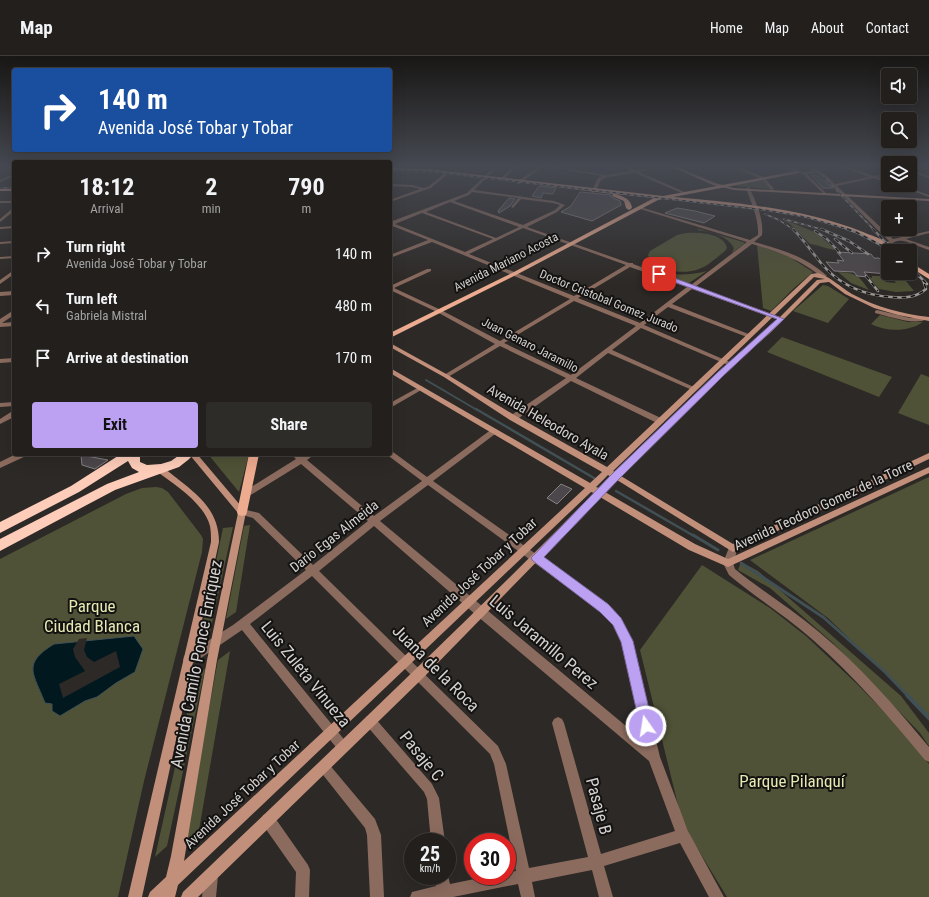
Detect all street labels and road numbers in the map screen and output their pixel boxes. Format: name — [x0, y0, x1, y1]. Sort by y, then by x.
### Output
street label: Avenida Mariano Acosta — [452, 230, 561, 294]
street label: Doctor Cristobal Gomez Jurado — [538, 267, 680, 335]
street label: Juan Genaro Jaramillo — [479, 315, 581, 375]
street label: Avenida Heleodoro Ayala — [484, 381, 612, 463]
street label: Avenida Teodoro Gomez de la Torre — [731, 456, 915, 554]
street label: Dario Egas Almeida — [287, 497, 381, 575]
street label: Avenida José Tobar y Tobar — [418, 514, 540, 630]
street label: Avenida Camilo Ponce Enriquez — [166, 558, 226, 770]
street label: Luis Jaramillo Perez — [486, 591, 602, 693]
street label: Luis Zuleta Vinueza — [257, 617, 355, 731]
street label: Juana de la Roca — [388, 620, 484, 716]
street label: Pasaje C — [396, 727, 448, 785]
street label: Avenida José Tobar y Tobar — [181, 736, 303, 852]
street label: Pasaje B — [582, 775, 616, 837]

